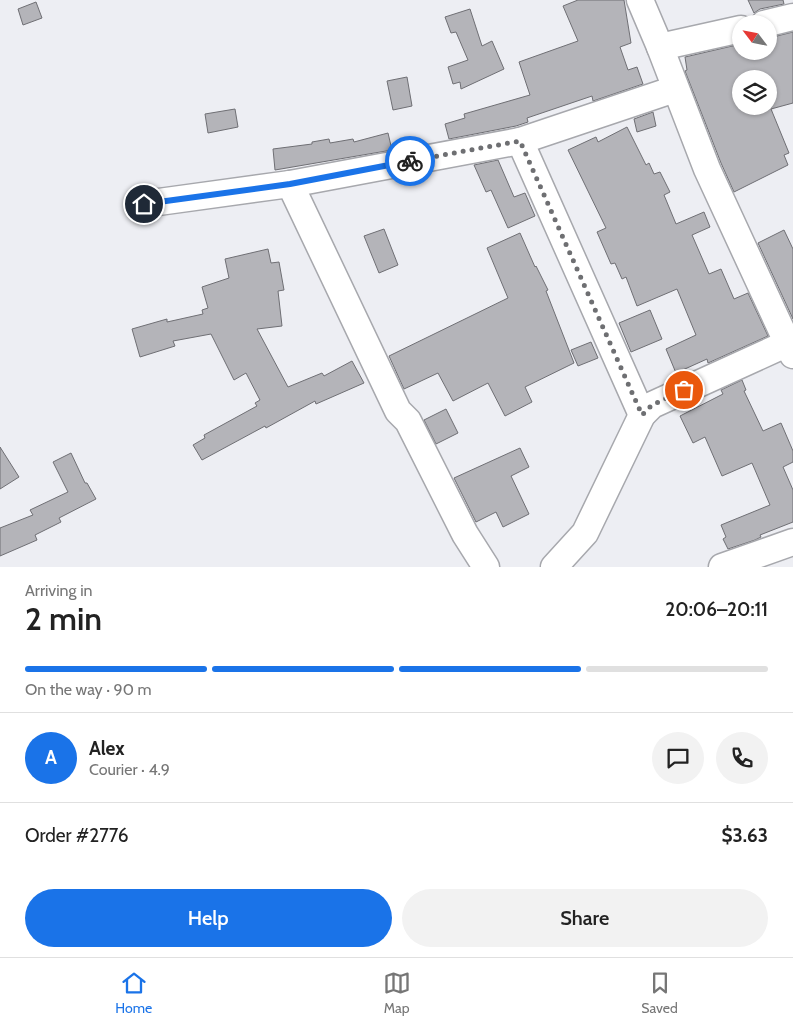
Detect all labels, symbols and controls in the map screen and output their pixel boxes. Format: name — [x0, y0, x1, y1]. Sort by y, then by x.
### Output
north arrow — [732, 15, 778, 60]
map controls — [732, 15, 777, 115]
button: layers — [732, 70, 777, 115]
courier — [385, 136, 435, 186]
icon: bike — [396, 147, 424, 175]
pin — [123, 183, 165, 225]
icon: home — [130, 190, 158, 218]
pin — [663, 369, 705, 411]
icon: bag — [670, 376, 698, 404]
text: Arriving in — [25, 581, 92, 600]
text: 20:06–20:11 — [665, 598, 768, 621]
text: 2 min — [25, 599, 102, 638]
text: On the way · 90 m — [25, 680, 151, 699]
button: chat — [652, 732, 704, 784]
button: phone — [716, 732, 768, 784]
text: Alex — [89, 737, 125, 760]
text: A — [45, 746, 57, 769]
text: Courier · 4.9 — [89, 760, 170, 779]
text: Order #2776 — [25, 824, 129, 847]
text: $3.63 — [722, 824, 768, 847]
button: Help — [25, 889, 392, 947]
button: Share — [402, 889, 768, 947]
tab: Home — [115, 969, 152, 1017]
tab: Map — [383, 969, 411, 1017]
tab: Saved — [641, 969, 678, 1017]

